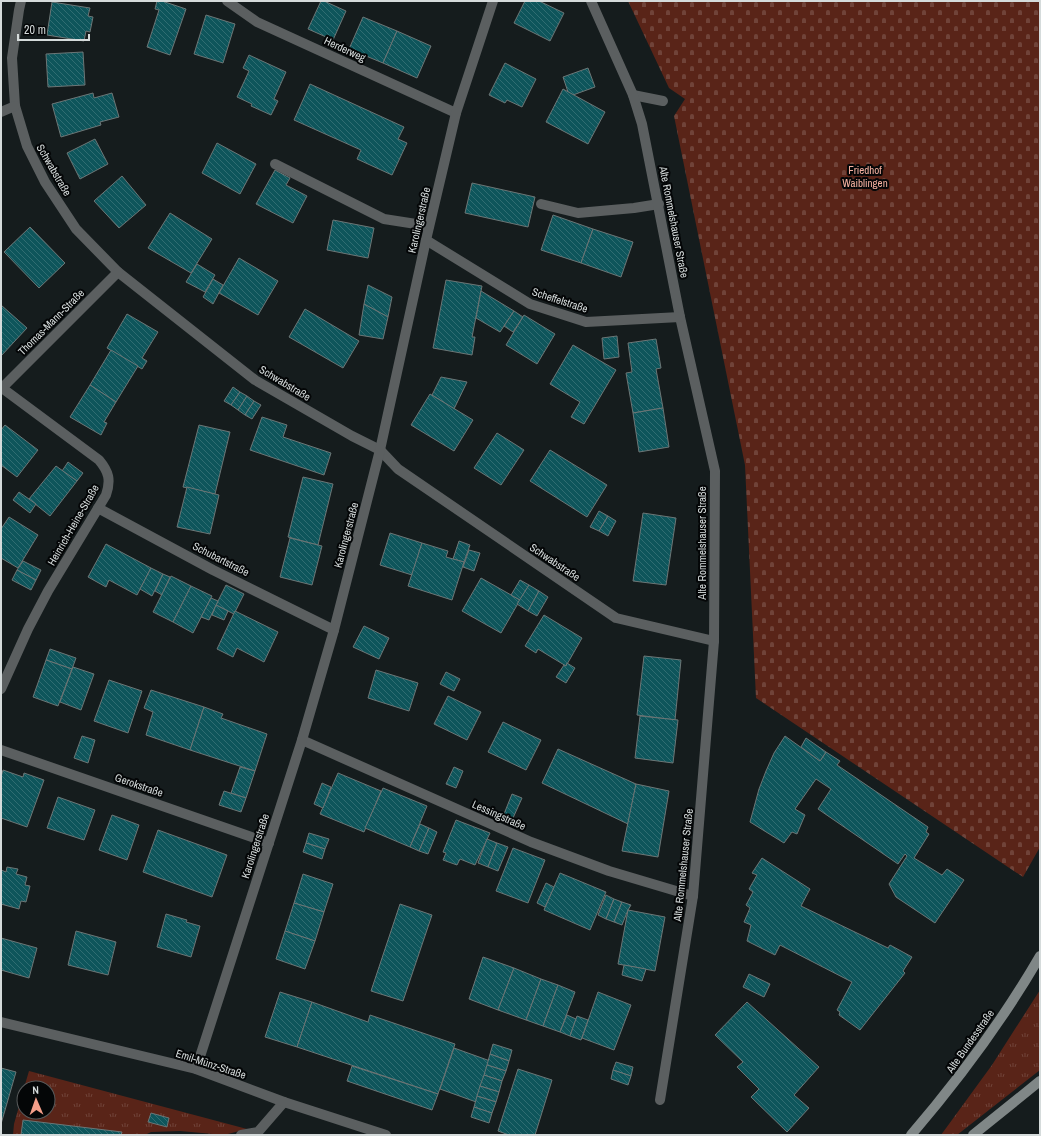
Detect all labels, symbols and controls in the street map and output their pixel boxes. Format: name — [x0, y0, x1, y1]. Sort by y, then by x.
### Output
scale bar — [18, 16, 89, 42]
text: 20 m — [24, 22, 46, 38]
street label: Herderweg — [322, 33, 368, 65]
street label: Schwabstraße — [34, 142, 74, 198]
park label: Friedhof Waiblingen — [842, 163, 888, 190]
street label: Alte Rommelshauser Straße — [656, 164, 692, 279]
street label: Karolingerstraße — [405, 186, 433, 254]
street label: Scheffelstraße — [530, 284, 590, 316]
street label: Thomas-Mann-Straße — [15, 286, 87, 358]
street label: Schwabstraße — [257, 362, 313, 404]
street label: Heinrich-Heine-Straße — [44, 482, 102, 568]
street label: Alte Rommelshauser Straße — [695, 486, 709, 601]
street label: Karolingerstraße — [331, 501, 361, 569]
street label: Schubartstraße — [190, 539, 252, 579]
street label: Schwabstraße — [527, 540, 583, 584]
street label: Gerokstraße — [113, 770, 165, 800]
street label: Lessingstraße — [470, 797, 528, 833]
street label: Alte Rommelshauser Straße — [670, 808, 696, 923]
street label: Karolingerstraße — [238, 812, 272, 880]
street label: Alte Bundesstraße — [942, 1007, 997, 1076]
street label: Emil-Münz-Straße — [174, 1046, 248, 1082]
north arrow — [16, 1080, 56, 1120]
text: N — [32, 1083, 39, 1097]

